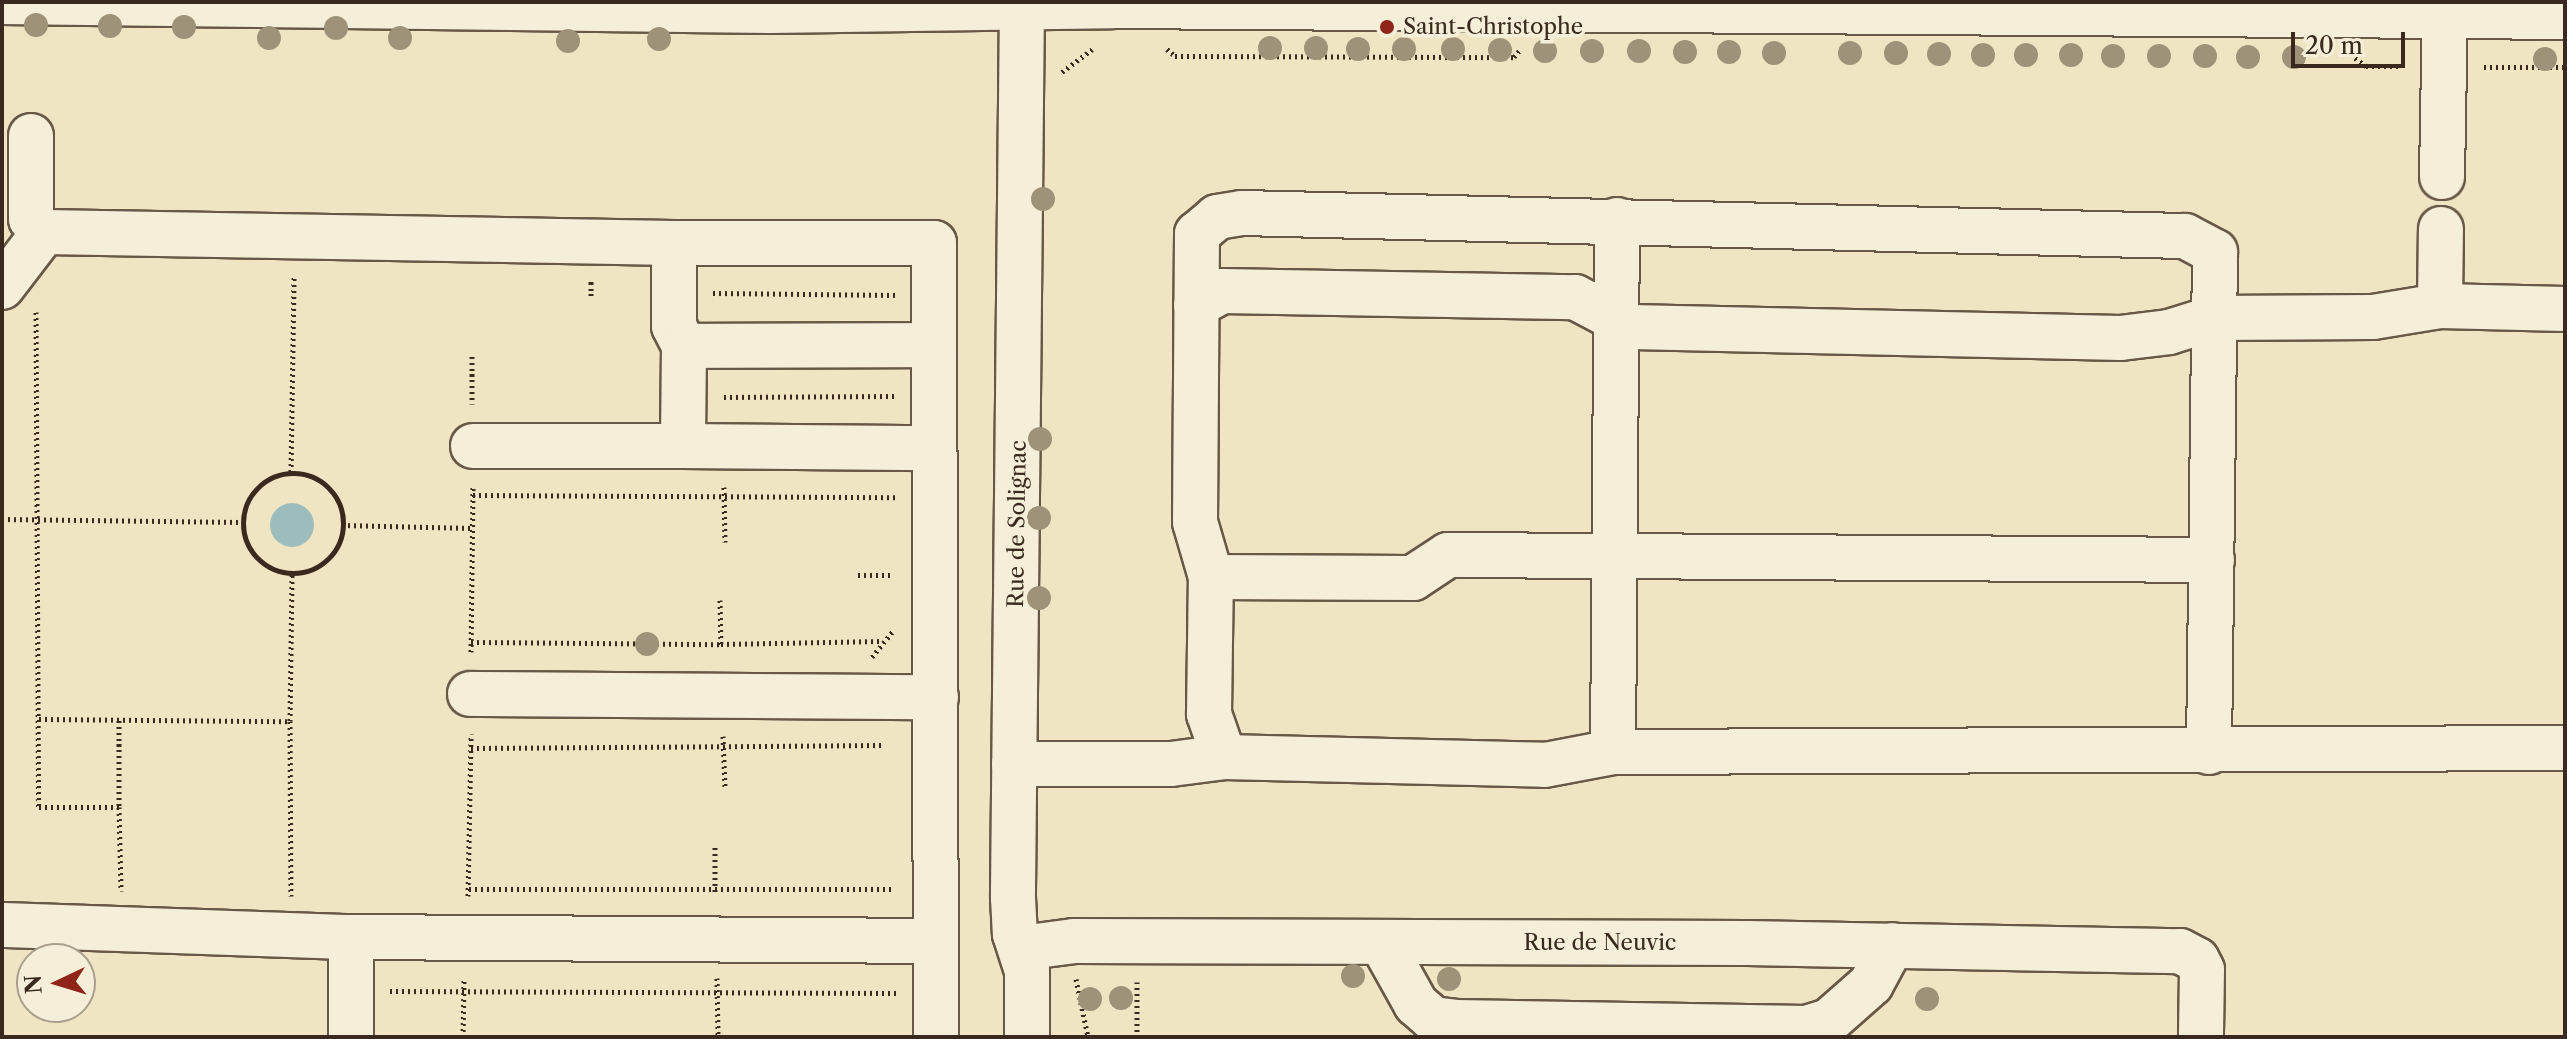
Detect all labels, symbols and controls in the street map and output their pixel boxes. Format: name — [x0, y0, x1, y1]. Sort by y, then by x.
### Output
place label: Saint-Christophe — [1403, 14, 1583, 40]
scale bar — [2295, 16, 2409, 66]
marker: Saint-Christophe — [1378, 18, 1396, 36]
text: 20 m — [2305, 31, 2363, 60]
street label: Rue de Solignac — [1002, 440, 1032, 608]
street label: Rue de Neuvic — [1524, 930, 1676, 956]
north arrow — [16, 943, 96, 1023]
text: N — [19, 974, 48, 995]

